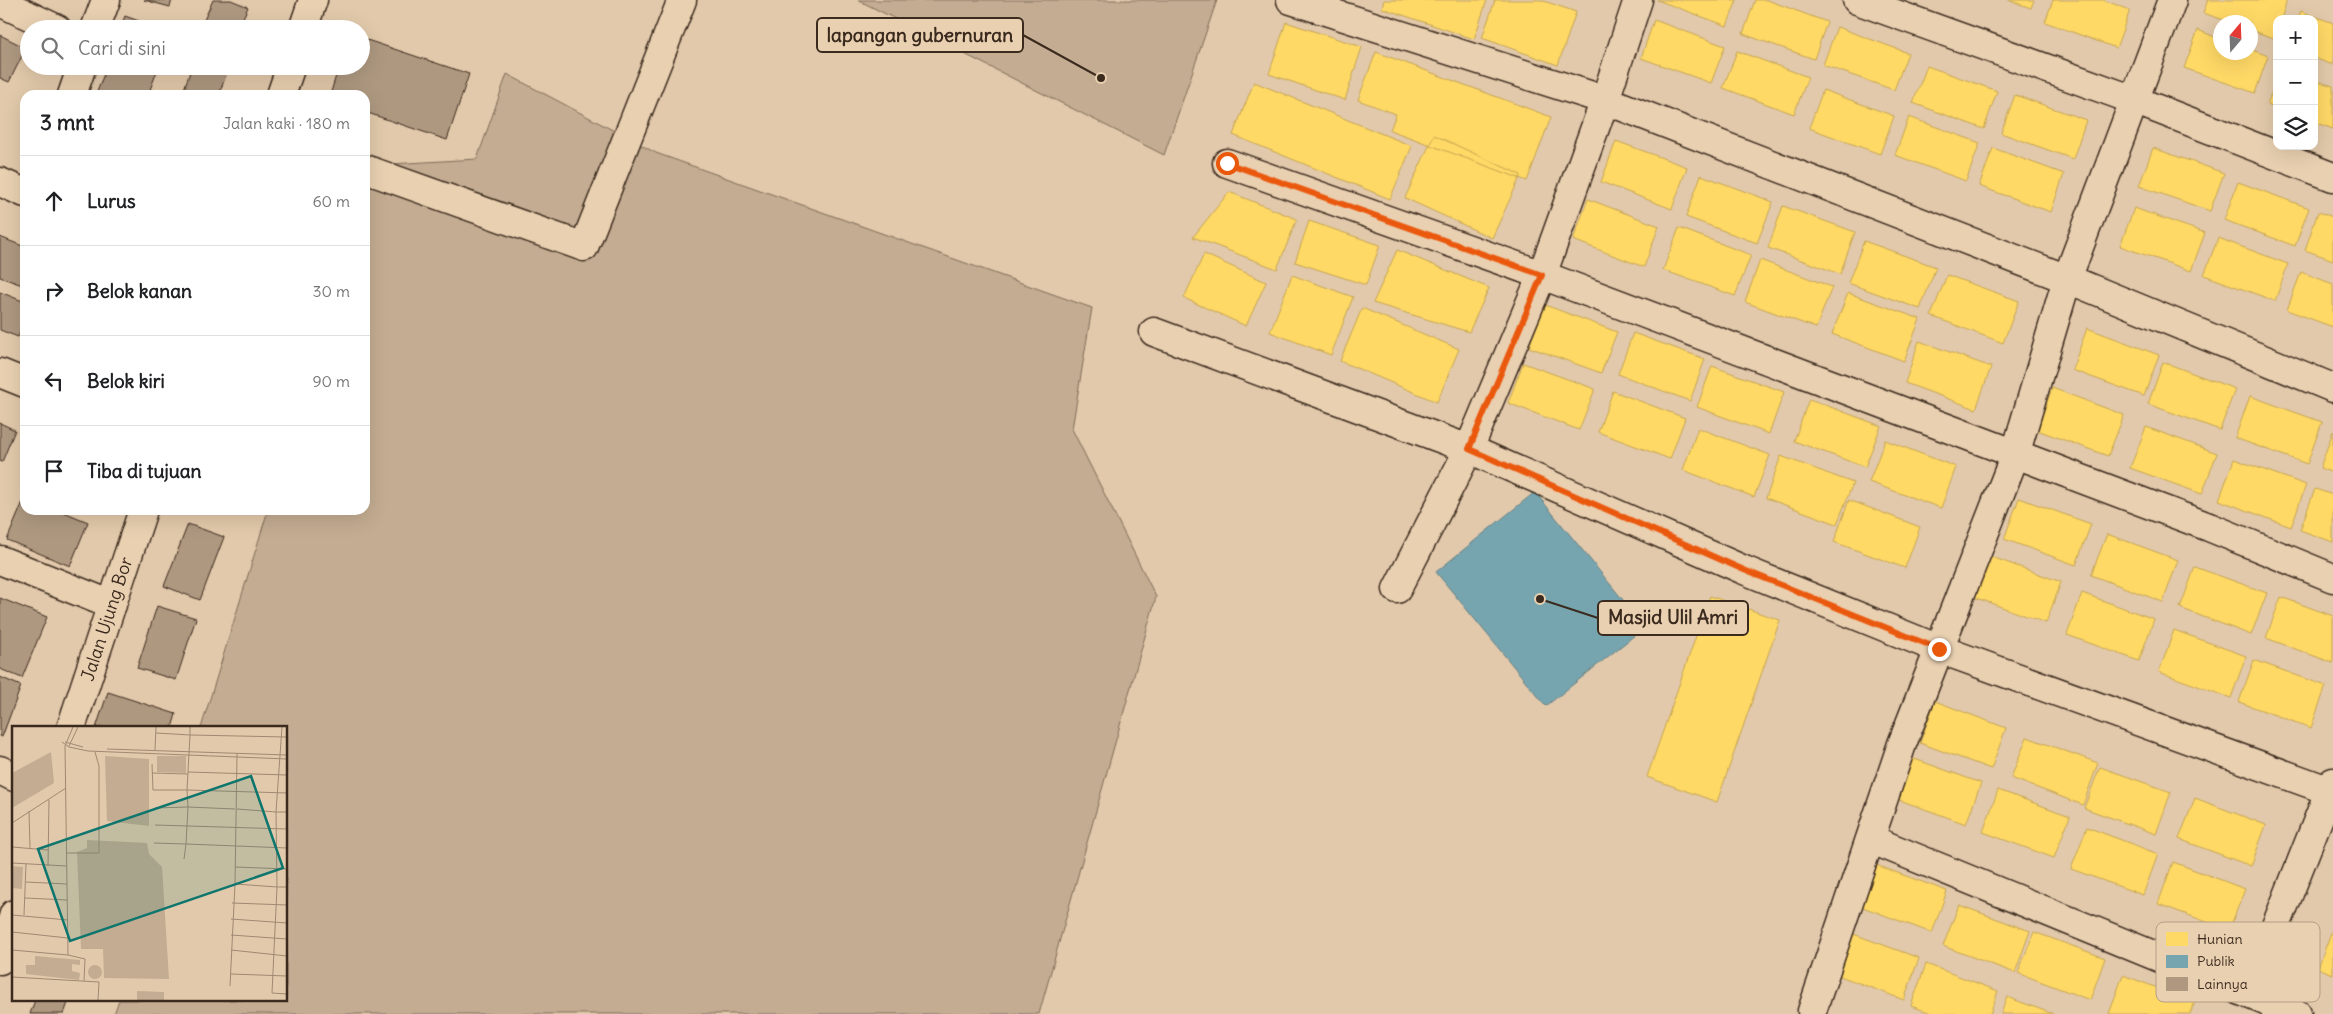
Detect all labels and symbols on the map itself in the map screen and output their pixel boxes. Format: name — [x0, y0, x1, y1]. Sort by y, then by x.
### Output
north arrow — [2213, 15, 2258, 60]
callout: lapangan gubernuran — [817, 18, 1023, 52]
text: lapangan gubernuran — [827, 23, 1013, 47]
route start — [1216, 152, 1239, 175]
street label: Jalan Ujung Bor — [76, 553, 138, 684]
callout: Masjid Ulil Amri — [1598, 601, 1748, 635]
text: Masjid Ulil Amri — [1608, 605, 1738, 629]
route end — [1928, 638, 1951, 661]
inset map — [12, 726, 288, 1002]
legend — [2156, 922, 2320, 1002]
text: Hunian — [2197, 930, 2243, 948]
text: Publik — [2197, 952, 2235, 970]
text: Lainnya — [2197, 975, 2248, 993]

